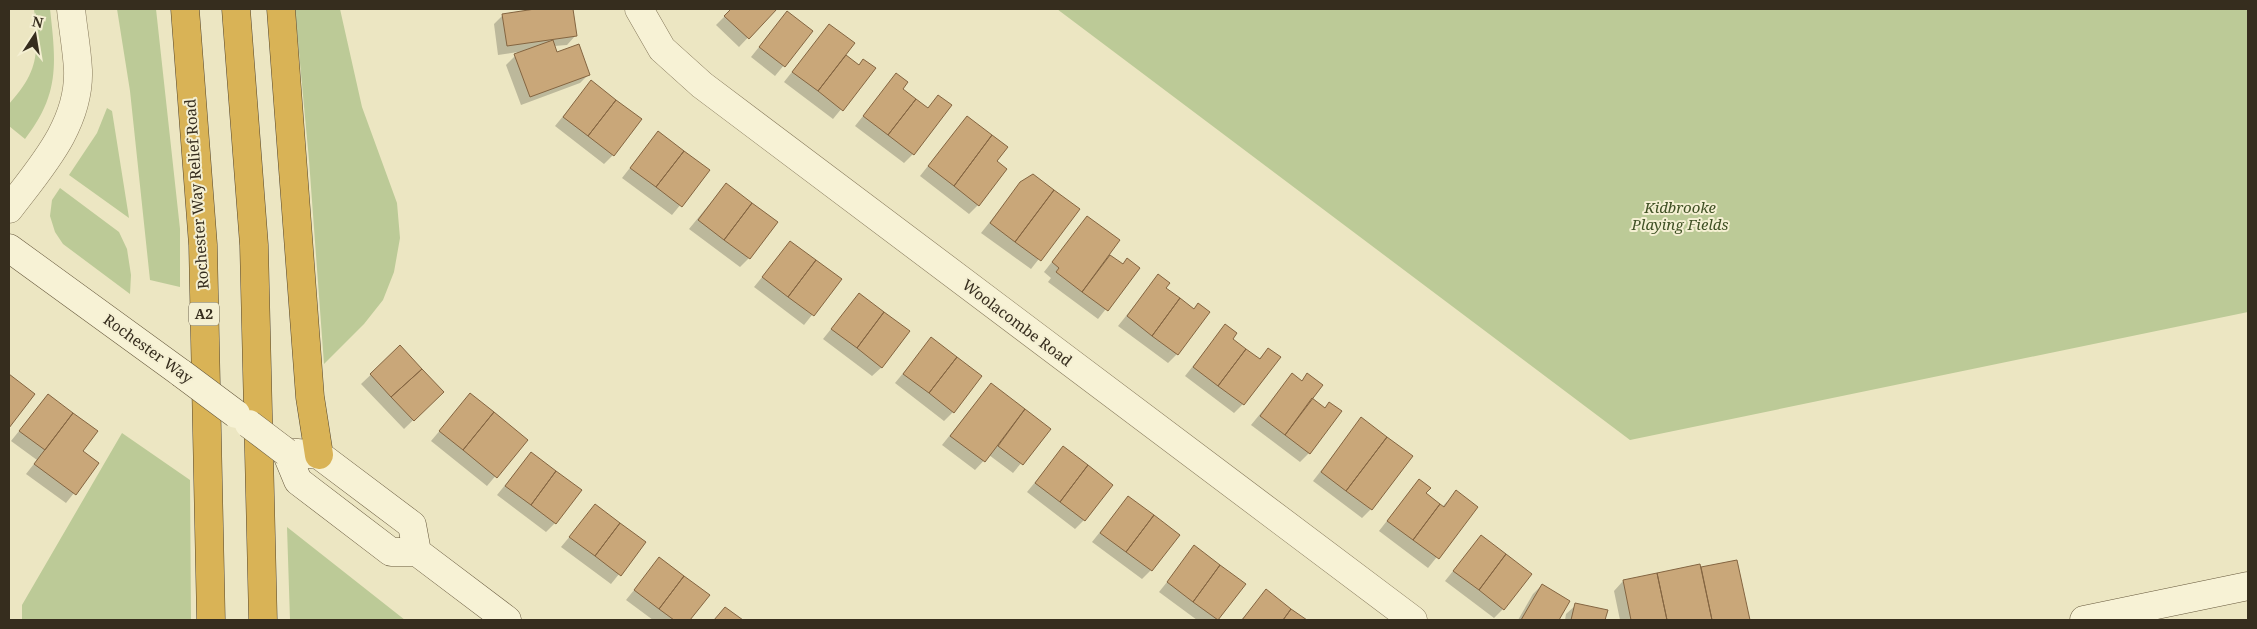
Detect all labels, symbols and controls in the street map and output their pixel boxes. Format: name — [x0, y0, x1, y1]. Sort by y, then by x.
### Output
north arrow — [10, 10, 60, 60]
text: N — [30, 11, 45, 32]
street label: Rochester Way Relief Road — [179, 98, 213, 290]
park label: Kidbrooke Playing Fields — [1631, 197, 1729, 234]
street label: Woolacombe Road — [959, 274, 1077, 370]
road number: A2 — [189, 302, 219, 326]
street label: Rochester Way — [100, 309, 198, 388]

